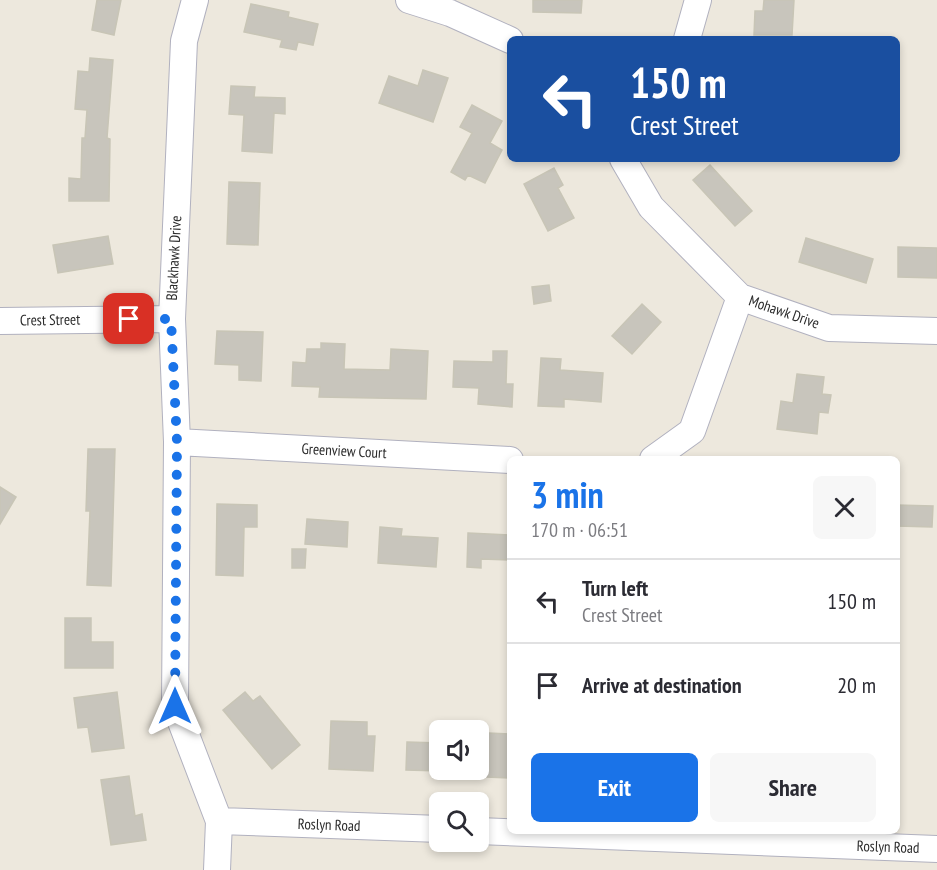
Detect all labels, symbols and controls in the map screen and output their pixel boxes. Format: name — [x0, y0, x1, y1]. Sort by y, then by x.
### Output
text: 150 m — [630, 55, 727, 110]
icon: left — [531, 60, 609, 138]
text: Crest Street — [630, 108, 739, 142]
street label: Blackhawk Drive — [162, 215, 185, 301]
street label: Mohawk Drive — [746, 291, 822, 332]
pin — [103, 293, 154, 344]
icon: arrive — [112, 302, 145, 335]
street label: Crest Street — [20, 309, 80, 330]
street label: Greenview Court — [301, 439, 387, 462]
text: 3 min — [531, 471, 604, 518]
button: close — [813, 476, 876, 539]
text: 170 m · 06:51 — [531, 517, 628, 543]
text: Turn left — [582, 574, 648, 602]
icon: left — [531, 585, 564, 618]
text: 150 m — [827, 587, 876, 615]
text: Crest Street — [582, 602, 663, 628]
icon: arrive — [531, 669, 564, 702]
text: Arrive at destination — [582, 671, 742, 699]
text: 20 m — [837, 671, 876, 699]
position arrow — [143, 674, 207, 738]
map controls — [429, 720, 489, 852]
button: sound — [429, 720, 489, 780]
button: Exit — [531, 753, 698, 822]
button: Share — [710, 753, 876, 822]
button: search — [429, 792, 489, 852]
street label: Roslyn Road — [297, 814, 361, 835]
street label: Roslyn Road — [856, 836, 920, 857]

